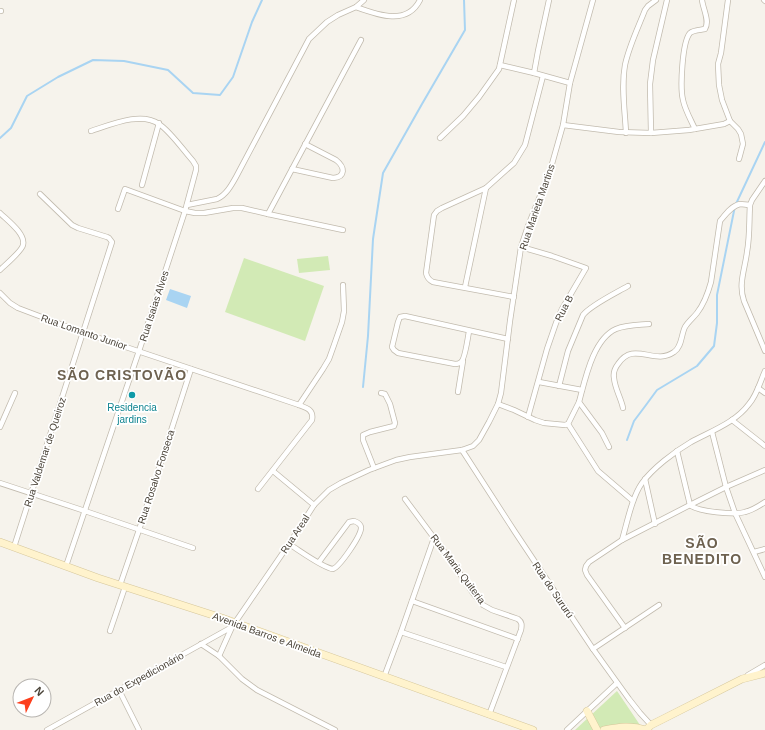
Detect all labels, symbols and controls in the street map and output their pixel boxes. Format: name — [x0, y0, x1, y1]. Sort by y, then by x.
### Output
street label: Rua Marieta Martins — [517, 163, 557, 251]
street label: Rua Isaias Alves — [137, 269, 171, 343]
street label: Rua B — [553, 293, 575, 323]
street label: Rua Lomanto Junior — [40, 312, 129, 352]
district label: SÃO CRISTOVÃO — [57, 366, 187, 383]
marker: Residencia jardins — [127, 390, 137, 400]
street label: Rua Valdemar de Queiroz — [22, 396, 68, 508]
place label: Residencia jardins — [107, 402, 157, 425]
street label: Rua Rosalvo Fonseca — [136, 428, 177, 525]
street label: Rua Areal — [278, 513, 312, 555]
street label: Rua Maria Quiteria — [428, 532, 488, 606]
district label: SÃO BENEDITO — [662, 534, 742, 567]
street label: Rua do Sururú — [530, 560, 576, 620]
street label: Avenida Barros e Almeida — [211, 610, 323, 660]
street label: Rua do Expedicionário — [92, 650, 186, 708]
north arrow — [12, 678, 52, 718]
text: N — [32, 684, 46, 698]

